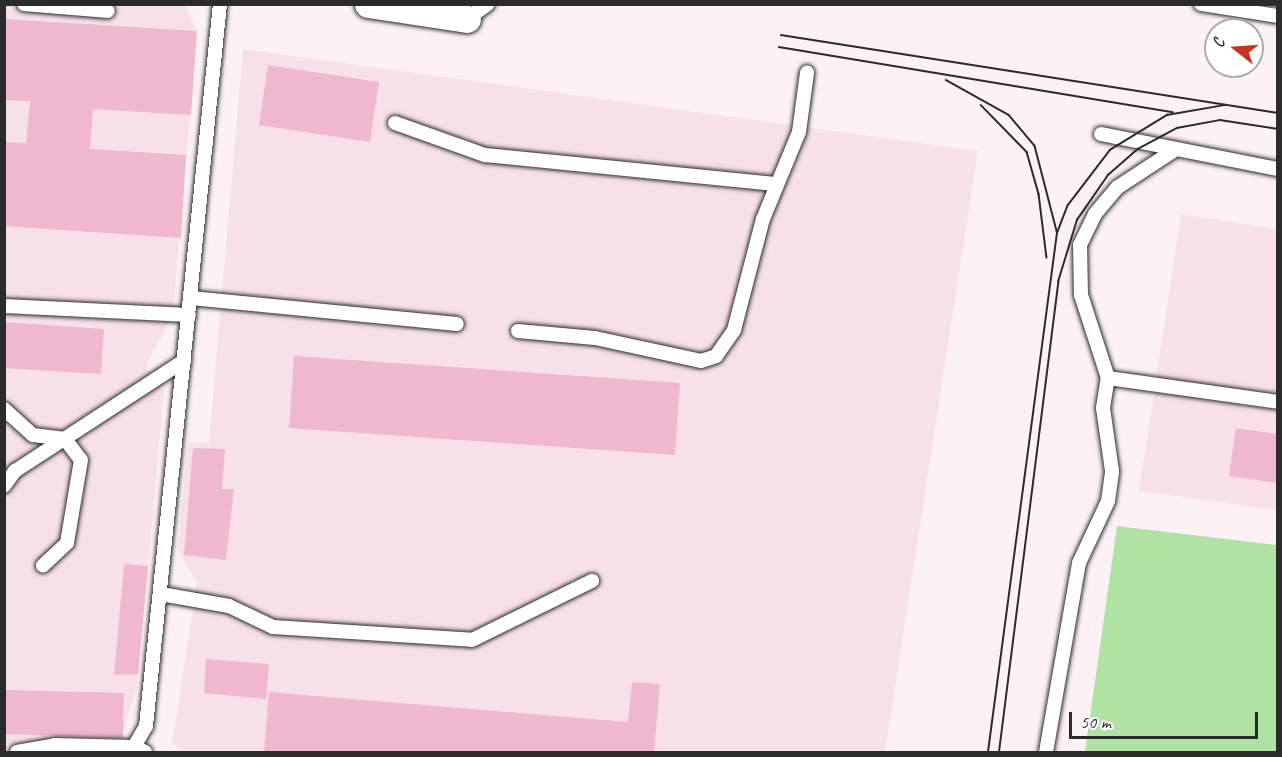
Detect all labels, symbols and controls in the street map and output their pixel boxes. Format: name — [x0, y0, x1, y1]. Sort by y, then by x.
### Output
north arrow — [1204, 18, 1264, 78]
text: С — [1208, 37, 1229, 50]
scale bar — [1072, 700, 1261, 738]
text: 50 m — [1080, 711, 1111, 733]

